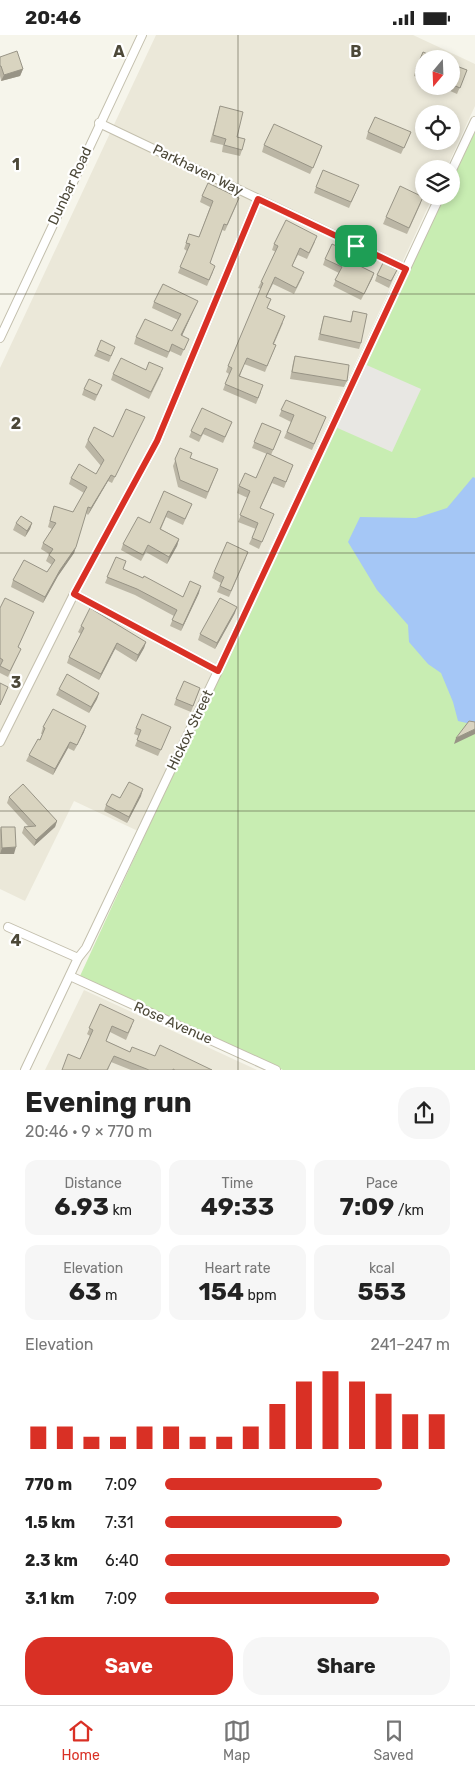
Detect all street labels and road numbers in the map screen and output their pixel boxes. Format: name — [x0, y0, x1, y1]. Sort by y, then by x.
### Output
street label: Parkhaven Way — [150, 141, 246, 199]
street label: Dunbar Road — [44, 144, 96, 228]
street label: Hickox Street — [163, 687, 217, 773]
street label: Rose Avenue — [131, 998, 215, 1048]

